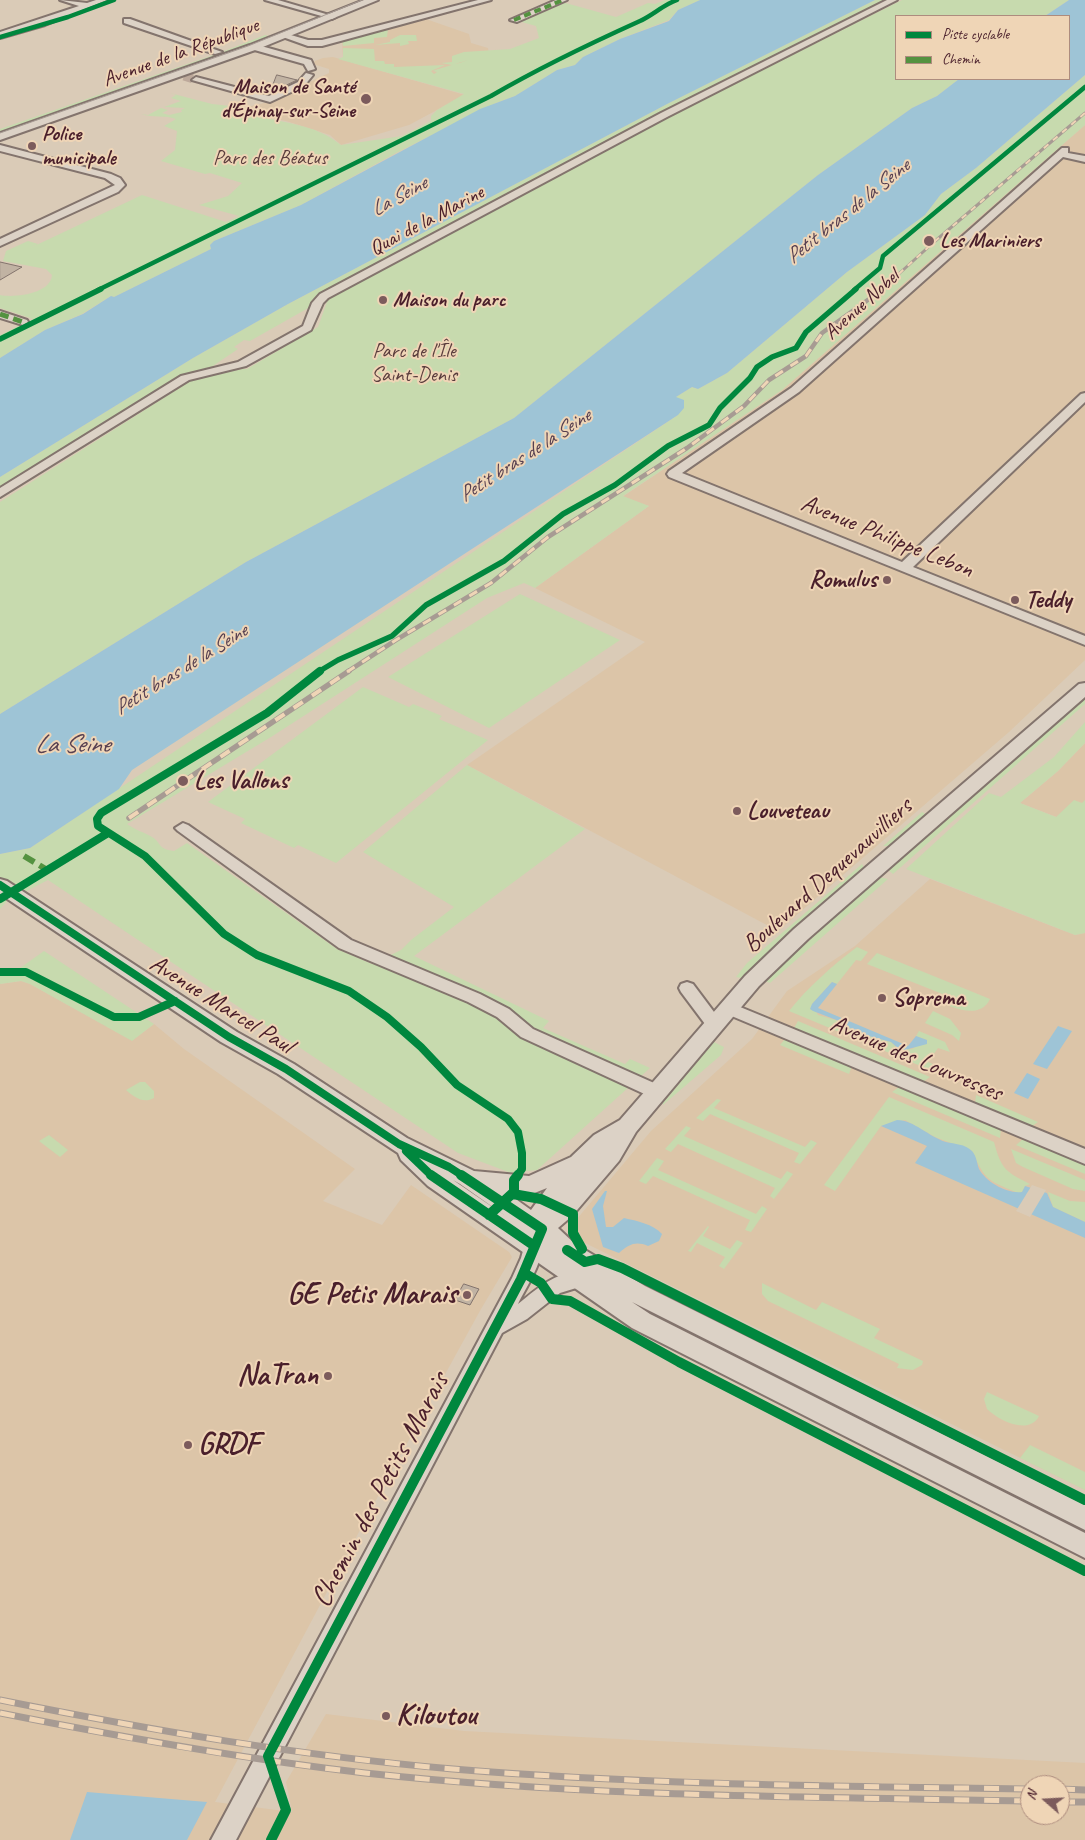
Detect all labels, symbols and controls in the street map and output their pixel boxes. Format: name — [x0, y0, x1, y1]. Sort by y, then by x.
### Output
street label: Avenue de la République — [100, 13, 262, 93]
legend — [895, 15, 1070, 80]
text: Piste cyclable — [942, 25, 1009, 44]
text: Chemin — [942, 50, 980, 69]
place label: Maison de Santé d'Épinay-sur-Seine — [221, 74, 355, 124]
marker: Maison de Santé d'Épinay-sur-Seine — [359, 92, 373, 106]
place label: Police municipale — [42, 121, 116, 171]
marker: Police municipale — [26, 140, 38, 152]
park label: Parc des Béatus — [213, 145, 327, 171]
water label: Petit bras de la Seine — [781, 154, 915, 270]
water label: La Seine — [367, 171, 431, 223]
street label: Quai de la Marine — [366, 180, 488, 262]
place label: Les Mariniers — [940, 228, 1040, 254]
marker: Les Mariniers — [922, 234, 936, 248]
street label: Avenue Nobel — [819, 265, 905, 345]
place label: Maison du parc — [393, 287, 505, 313]
marker: Maison du parc — [377, 294, 389, 306]
park label: Parc de l'Île Saint-Denis — [371, 338, 457, 388]
water label: Petit bras de la Seine — [454, 404, 596, 508]
street label: Avenue Philippe Lebon — [796, 489, 978, 585]
place label: Romulus — [809, 565, 877, 595]
marker: Romulus — [881, 574, 893, 586]
place label: Teddy — [1025, 585, 1071, 615]
marker: Teddy — [1009, 594, 1021, 606]
water label: Petit bras de la Seine — [110, 619, 252, 721]
water label: La Seine — [35, 729, 109, 761]
place label: Les Vallons — [194, 766, 288, 796]
marker: Les Vallons — [176, 774, 190, 788]
street label: Boulevard Dequevauvilliers — [737, 792, 919, 960]
place label: Louveteau — [747, 796, 829, 826]
marker: Louveteau — [731, 805, 743, 817]
street label: Avenue Marcel Paul — [144, 949, 298, 1061]
place label: Soprema — [892, 983, 965, 1013]
marker: Soprema — [876, 992, 888, 1004]
street label: Avenue des Louvresses — [826, 1009, 1006, 1109]
place label: GE Petis Marais — [287, 1277, 457, 1313]
marker: GE Petis Marais — [461, 1289, 473, 1301]
place label: NaTran — [237, 1358, 318, 1394]
street label: Chemin des Petits Marais — [304, 1366, 458, 1614]
marker: NaTran — [322, 1370, 334, 1382]
place label: GRDF — [198, 1427, 259, 1463]
marker: GRDF — [182, 1439, 194, 1451]
place label: Kiloutou — [396, 1698, 477, 1734]
marker: Kiloutou — [380, 1710, 392, 1722]
north arrow — [1020, 1775, 1070, 1825]
text: N — [1022, 1788, 1041, 1802]

